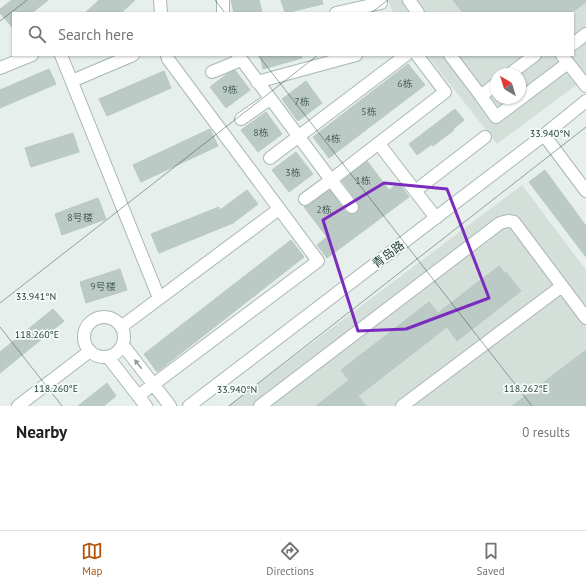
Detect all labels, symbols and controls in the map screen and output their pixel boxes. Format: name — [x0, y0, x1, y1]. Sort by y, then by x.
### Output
search box — [12, 12, 574, 56]
icon: search — [26, 23, 48, 45]
text: Search here — [58, 25, 134, 44]
north arrow — [490, 68, 526, 104]
house number: 6栋 — [397, 77, 413, 90]
house number: 9栋 — [222, 83, 238, 96]
house number: 7栋 — [294, 95, 310, 108]
house number: 5栋 — [361, 105, 377, 118]
house number: 8栋 — [253, 126, 269, 139]
text: 33.940°N — [530, 127, 570, 140]
house number: 4栋 — [325, 132, 341, 145]
house number: 3栋 — [285, 166, 301, 179]
house number: 1栋 — [355, 174, 371, 187]
house number: 2栋 — [316, 203, 332, 216]
house number: 8号楼 — [67, 211, 93, 224]
street label: 青岛路 — [369, 237, 407, 271]
house number: 9号楼 — [90, 280, 116, 293]
text: 33.941°N — [16, 290, 56, 303]
text: 118.260°E — [15, 328, 59, 341]
one-way arrow — [133, 359, 142, 370]
text: 118.260°E — [34, 382, 78, 395]
text: 118.262°E — [504, 382, 548, 395]
text: 33.940°N — [217, 383, 257, 396]
text: Nearby — [16, 421, 67, 443]
text: 0 results — [522, 424, 570, 441]
tab: Map — [81, 540, 103, 578]
tab: Directions — [266, 540, 314, 578]
tab: Saved — [477, 540, 505, 578]

